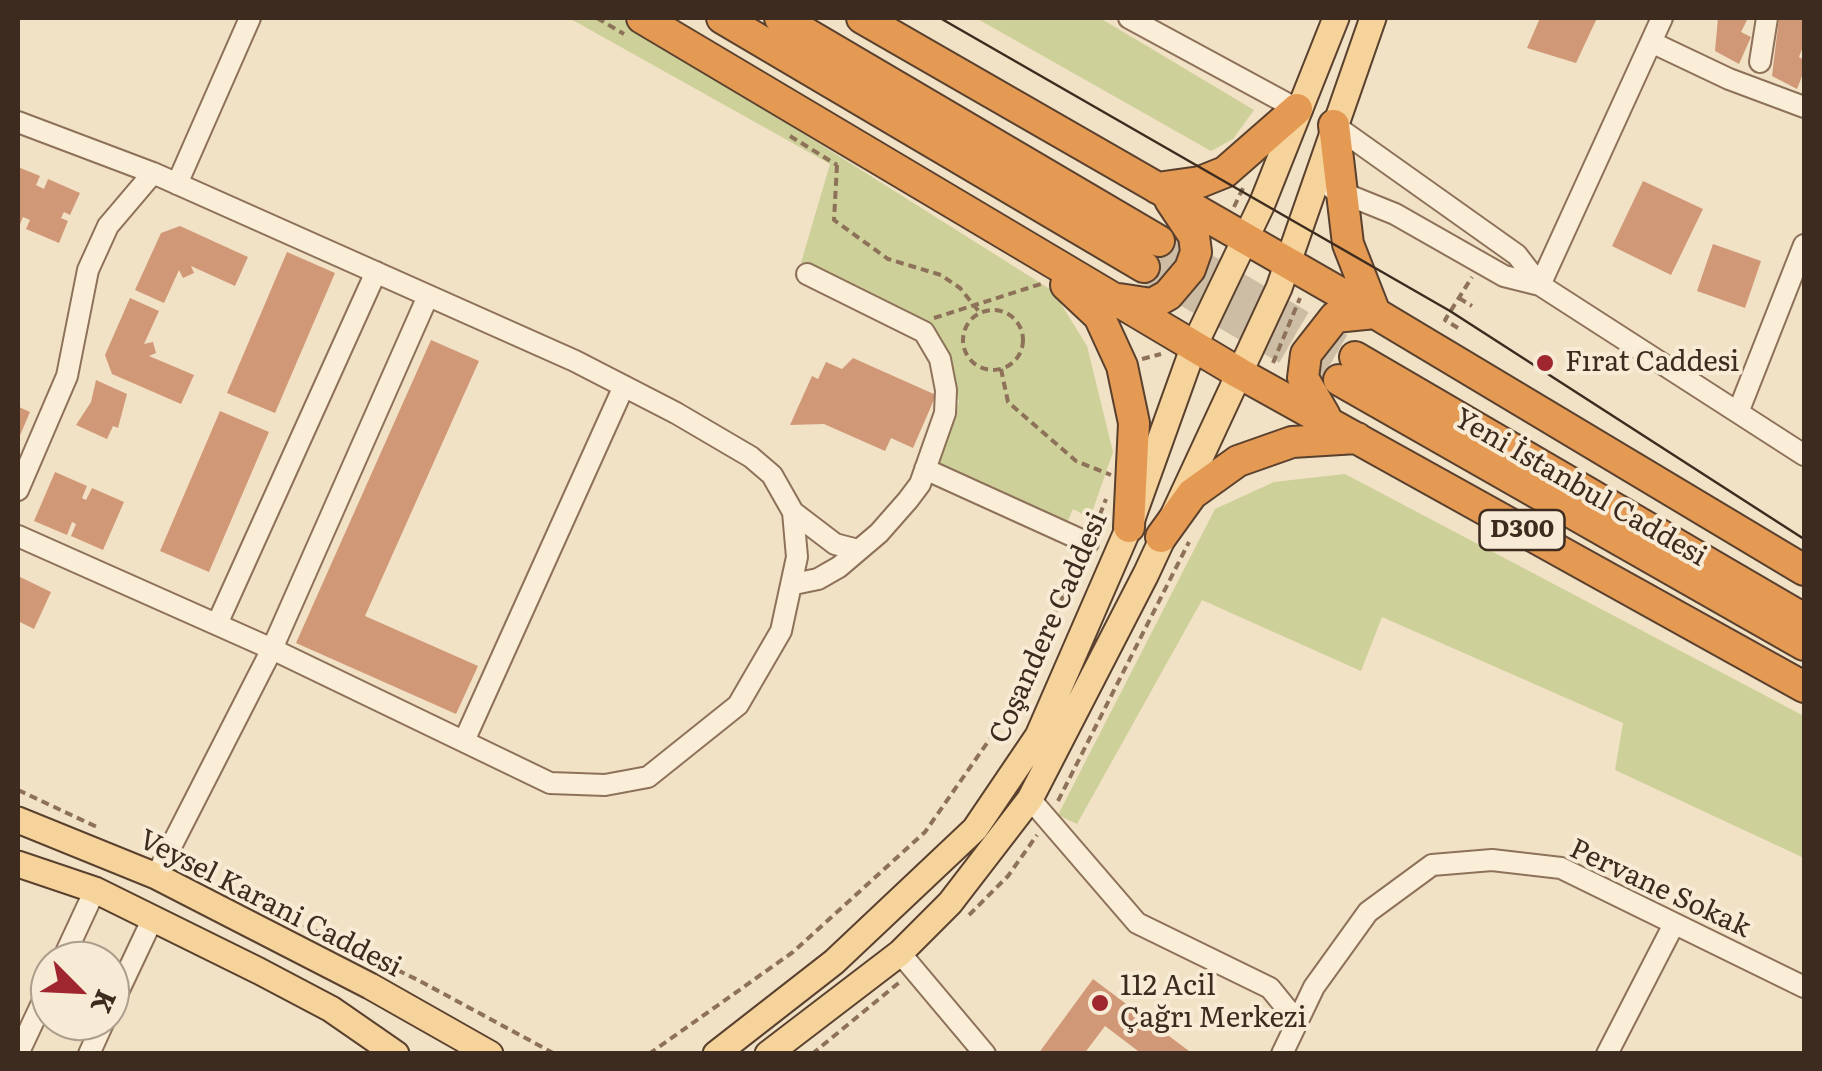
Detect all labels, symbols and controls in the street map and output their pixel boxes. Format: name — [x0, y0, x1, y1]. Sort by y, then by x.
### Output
place label: Fırat Caddesi — [1565, 346, 1739, 380]
marker: Fırat Caddesi — [1534, 352, 1556, 374]
street label: Yeni İstanbul Caddesi — [1448, 402, 1712, 574]
street label: Coşandere Caddesi — [983, 507, 1115, 749]
road number: D300 — [1480, 510, 1564, 550]
street label: Veysel Karani Caddesi — [133, 823, 407, 985]
street label: Pervane Sokak — [1564, 832, 1756, 946]
north arrow — [30, 941, 130, 1041]
place label: 112 Acil Çağrı Merkezi — [1120, 970, 1307, 1036]
text: K — [82, 984, 129, 1021]
marker: 112 Acil Çağrı Merkezi — [1089, 992, 1111, 1014]

